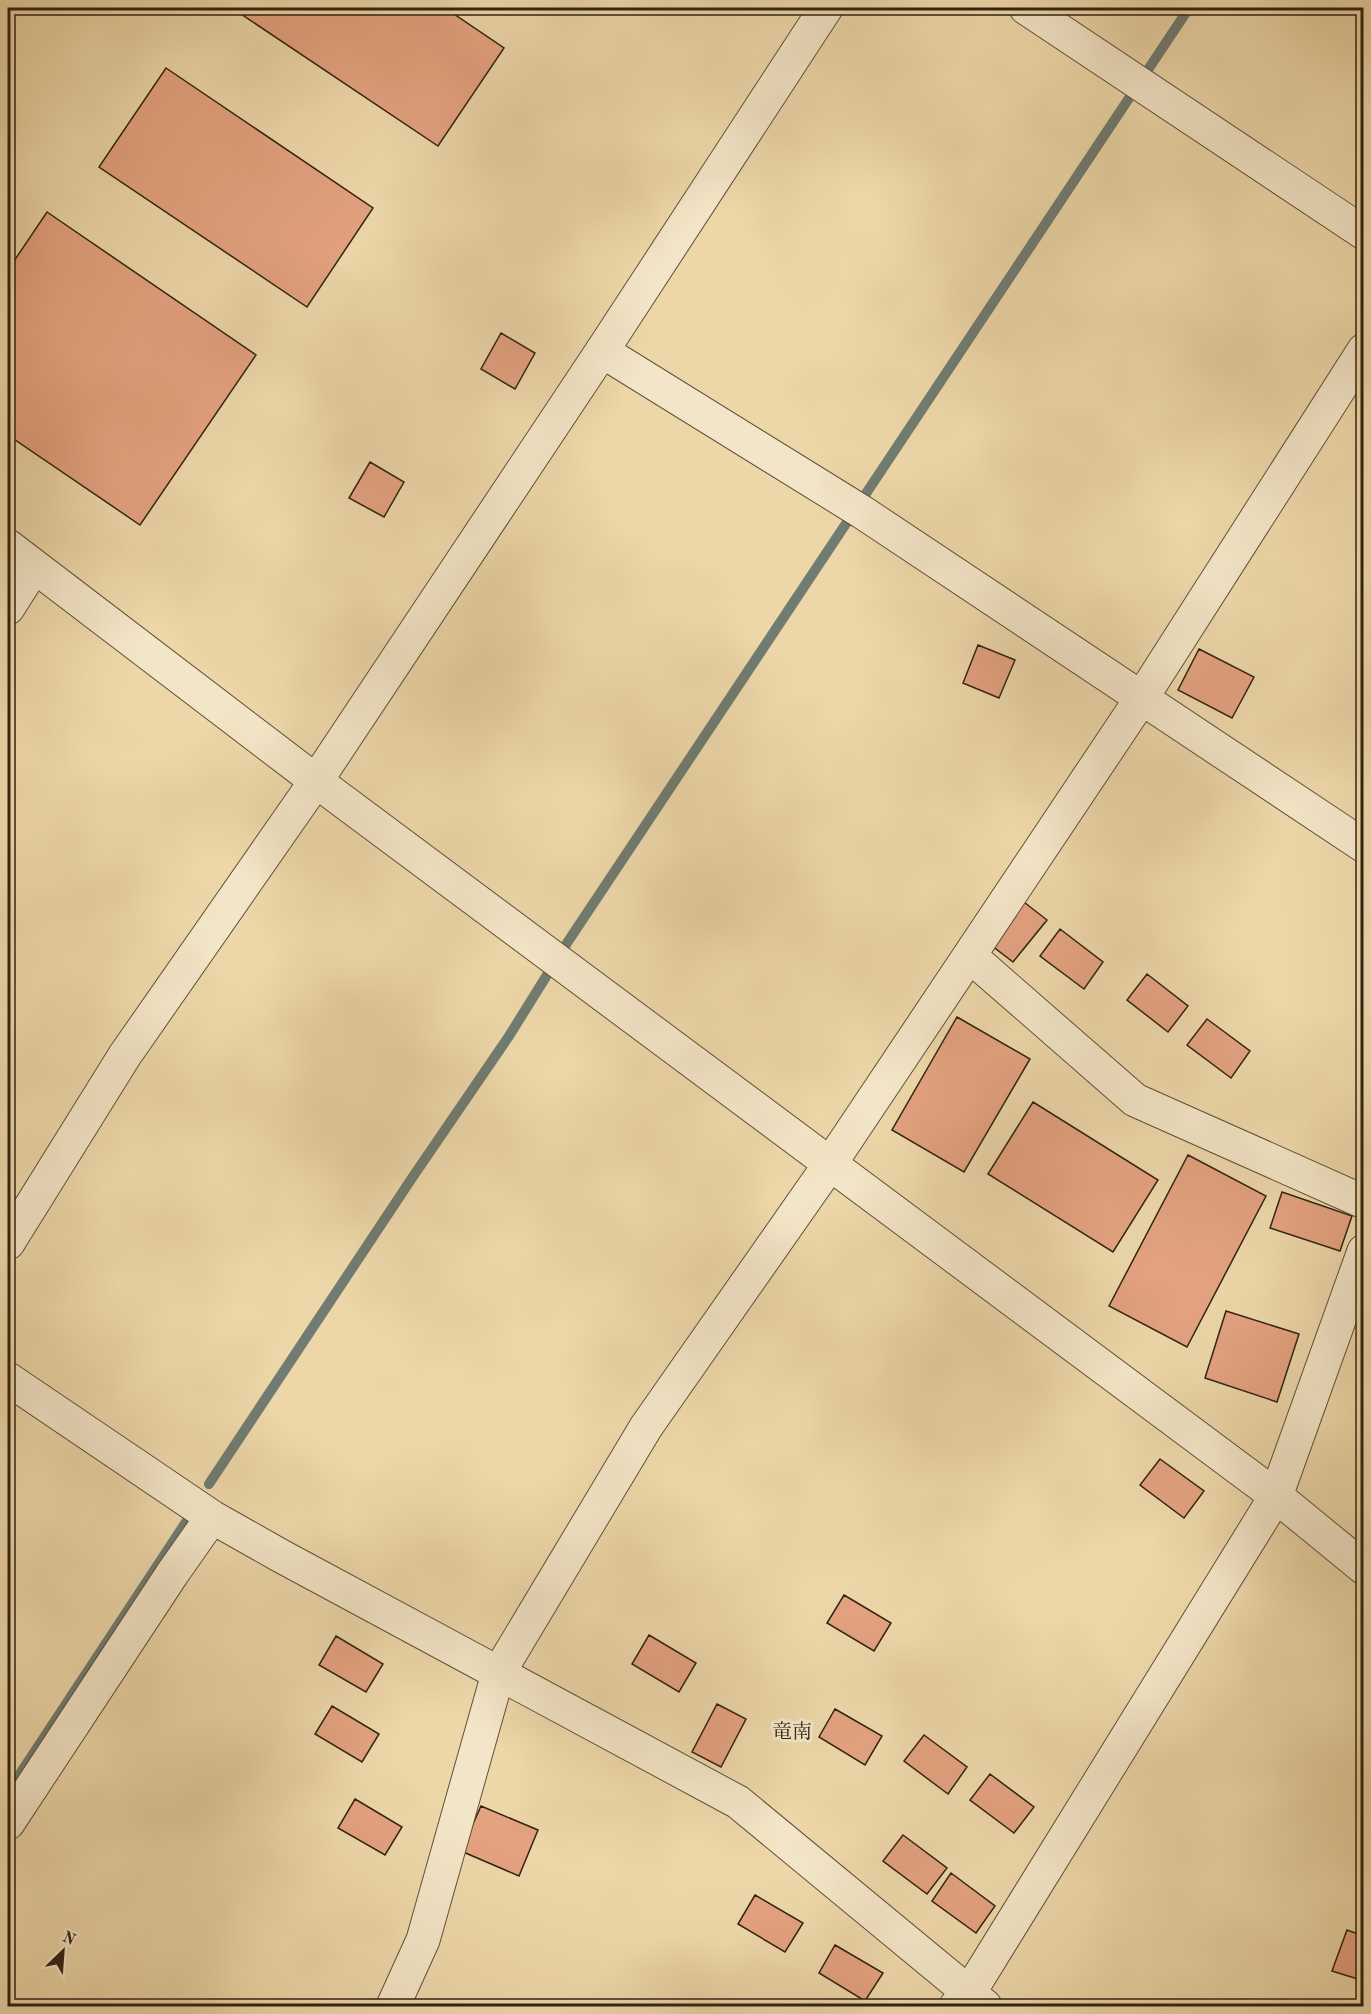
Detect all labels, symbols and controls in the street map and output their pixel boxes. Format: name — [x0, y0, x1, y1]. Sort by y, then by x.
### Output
district label: 竜南 — [772, 1721, 812, 1743]
north arrow — [33, 1921, 93, 1981]
text: N — [60, 1929, 78, 1949]

